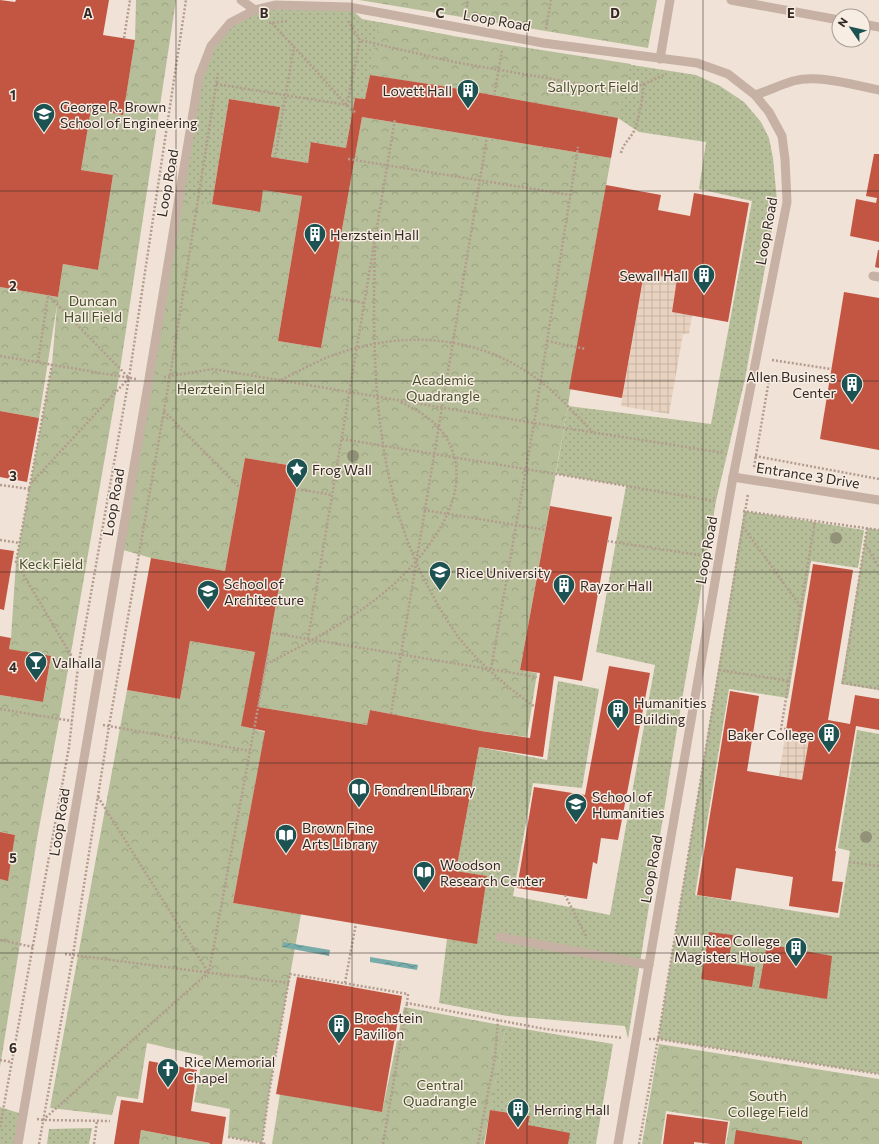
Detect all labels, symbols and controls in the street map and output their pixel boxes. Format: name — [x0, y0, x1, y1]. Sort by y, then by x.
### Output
text: A — [83, 5, 93, 21]
text: B — [260, 5, 269, 21]
text: C — [436, 5, 445, 21]
text: D — [610, 5, 620, 21]
text: E — [787, 5, 795, 21]
street label: Loop Road — [462, 6, 532, 34]
north arrow — [831, 8, 871, 48]
text: N — [835, 15, 850, 29]
building icon: Lovett Hall — [455, 77, 481, 110]
park label: Sallyport Field — [547, 78, 639, 95]
place label: Lovett Hall — [383, 82, 452, 99]
text: 1 — [10, 87, 16, 103]
place label: George R. Brown School of Engineering — [60, 98, 198, 131]
school or university icon: George R. Brown School of Engineering — [31, 101, 57, 134]
street label: Loop Road — [153, 148, 181, 218]
street label: Loop Road — [752, 196, 780, 266]
building icon: Herzstein Hall — [302, 221, 328, 254]
place label: Herzstein Hall — [330, 226, 419, 243]
building icon: Sewall Hall — [691, 262, 717, 295]
place label: Sewall Hall — [619, 267, 688, 284]
text: 2 — [9, 278, 17, 294]
park label: Duncan Hall Field — [64, 292, 122, 325]
place label: Allen Business Center — [746, 368, 836, 401]
park label: Academic Quadrangle — [406, 371, 480, 404]
building icon: Allen Business Center — [839, 371, 865, 404]
park label: Herztein Field — [177, 380, 265, 397]
place icon: Frog Wall — [284, 456, 310, 489]
street label: Entrance 3 Drive — [755, 458, 861, 492]
place label: Frog Wall — [312, 461, 372, 478]
street label: Loop Road — [99, 467, 127, 537]
text: 3 — [9, 468, 17, 484]
street label: Loop Road — [692, 515, 720, 585]
park label: Keck Field — [19, 555, 83, 572]
school or university icon: Rice University — [427, 559, 453, 592]
place label: Rice University — [456, 564, 550, 581]
building icon: Rayzor Hall — [551, 572, 577, 605]
place label: School of Architecture — [224, 575, 304, 608]
place label: Rayzor Hall — [580, 577, 652, 594]
school or university icon: School of Architecture — [195, 578, 221, 611]
bar icon: Valhalla — [23, 649, 49, 682]
place label: Valhalla — [52, 654, 102, 671]
text: 4 — [9, 659, 17, 675]
place label: Humanities Building — [634, 694, 707, 727]
building icon: Humanities Building — [605, 697, 631, 730]
building icon: Baker College — [816, 721, 842, 754]
place label: Baker College — [727, 726, 814, 743]
library icon: Fondren Library — [346, 776, 372, 809]
place label: Fondren Library — [374, 781, 475, 798]
street label: Loop Road — [45, 787, 73, 857]
place label: School of Humanities — [592, 788, 665, 821]
school or university icon: School of Humanities — [563, 791, 589, 824]
place label: Brown Fine Arts Library — [302, 819, 378, 852]
library icon: Brown Fine Arts Library — [273, 822, 299, 855]
street label: Loop Road — [637, 834, 665, 904]
text: 5 — [9, 850, 17, 866]
place label: Woodson Research Center — [440, 856, 544, 889]
library icon: Woodson Research Center — [411, 859, 437, 892]
place label: Will Rice College Magisters House — [674, 932, 780, 965]
building icon: Will Rice College Magisters House — [783, 935, 809, 968]
place label: Brochstein Pavilion — [354, 1009, 423, 1042]
building icon: Brochstein Pavilion — [326, 1012, 352, 1045]
text: 6 — [9, 1040, 17, 1056]
place label: Rice Memorial Chapel — [184, 1053, 275, 1086]
church icon: Rice Memorial Chapel — [155, 1056, 181, 1089]
park label: Central Quadrangle — [403, 1076, 477, 1109]
park label: South College Field — [728, 1087, 808, 1120]
building icon: Herring Hall — [505, 1096, 531, 1129]
place label: Herring Hall — [534, 1101, 610, 1118]

